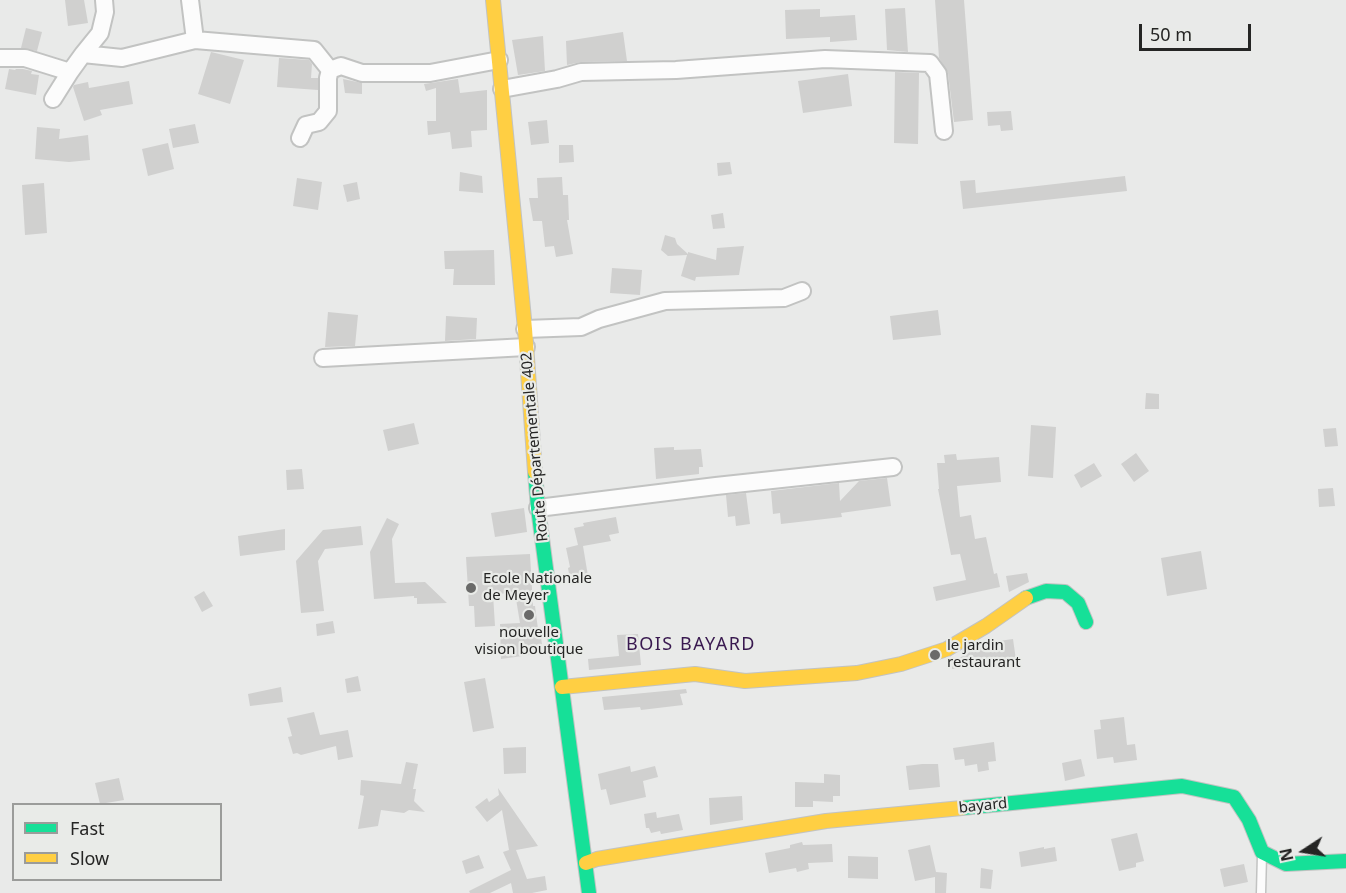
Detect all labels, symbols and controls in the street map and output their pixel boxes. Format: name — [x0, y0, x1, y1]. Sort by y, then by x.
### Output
scale bar — [1142, 12, 1254, 50]
text: 50 m — [1150, 22, 1192, 46]
street label: Route Départementale 402 — [518, 352, 552, 542]
place label: Ecole Nationale de Meyer — [483, 570, 592, 605]
marker: Ecole Nationale de Meyer — [464, 581, 478, 595]
marker: nouvelle vision boutique — [522, 608, 536, 622]
place label: nouvelle vision boutique — [475, 624, 583, 659]
district label: BOIS BAYARD — [626, 634, 756, 656]
place label: le jardin restaurant — [947, 637, 1021, 672]
marker: le jardin restaurant — [928, 648, 942, 662]
street label: bayard — [958, 794, 1008, 818]
legend — [12, 803, 222, 881]
text: Fast — [70, 816, 105, 840]
north arrow — [1274, 821, 1334, 881]
text: Slow — [70, 846, 109, 870]
text: N — [1274, 846, 1299, 863]

